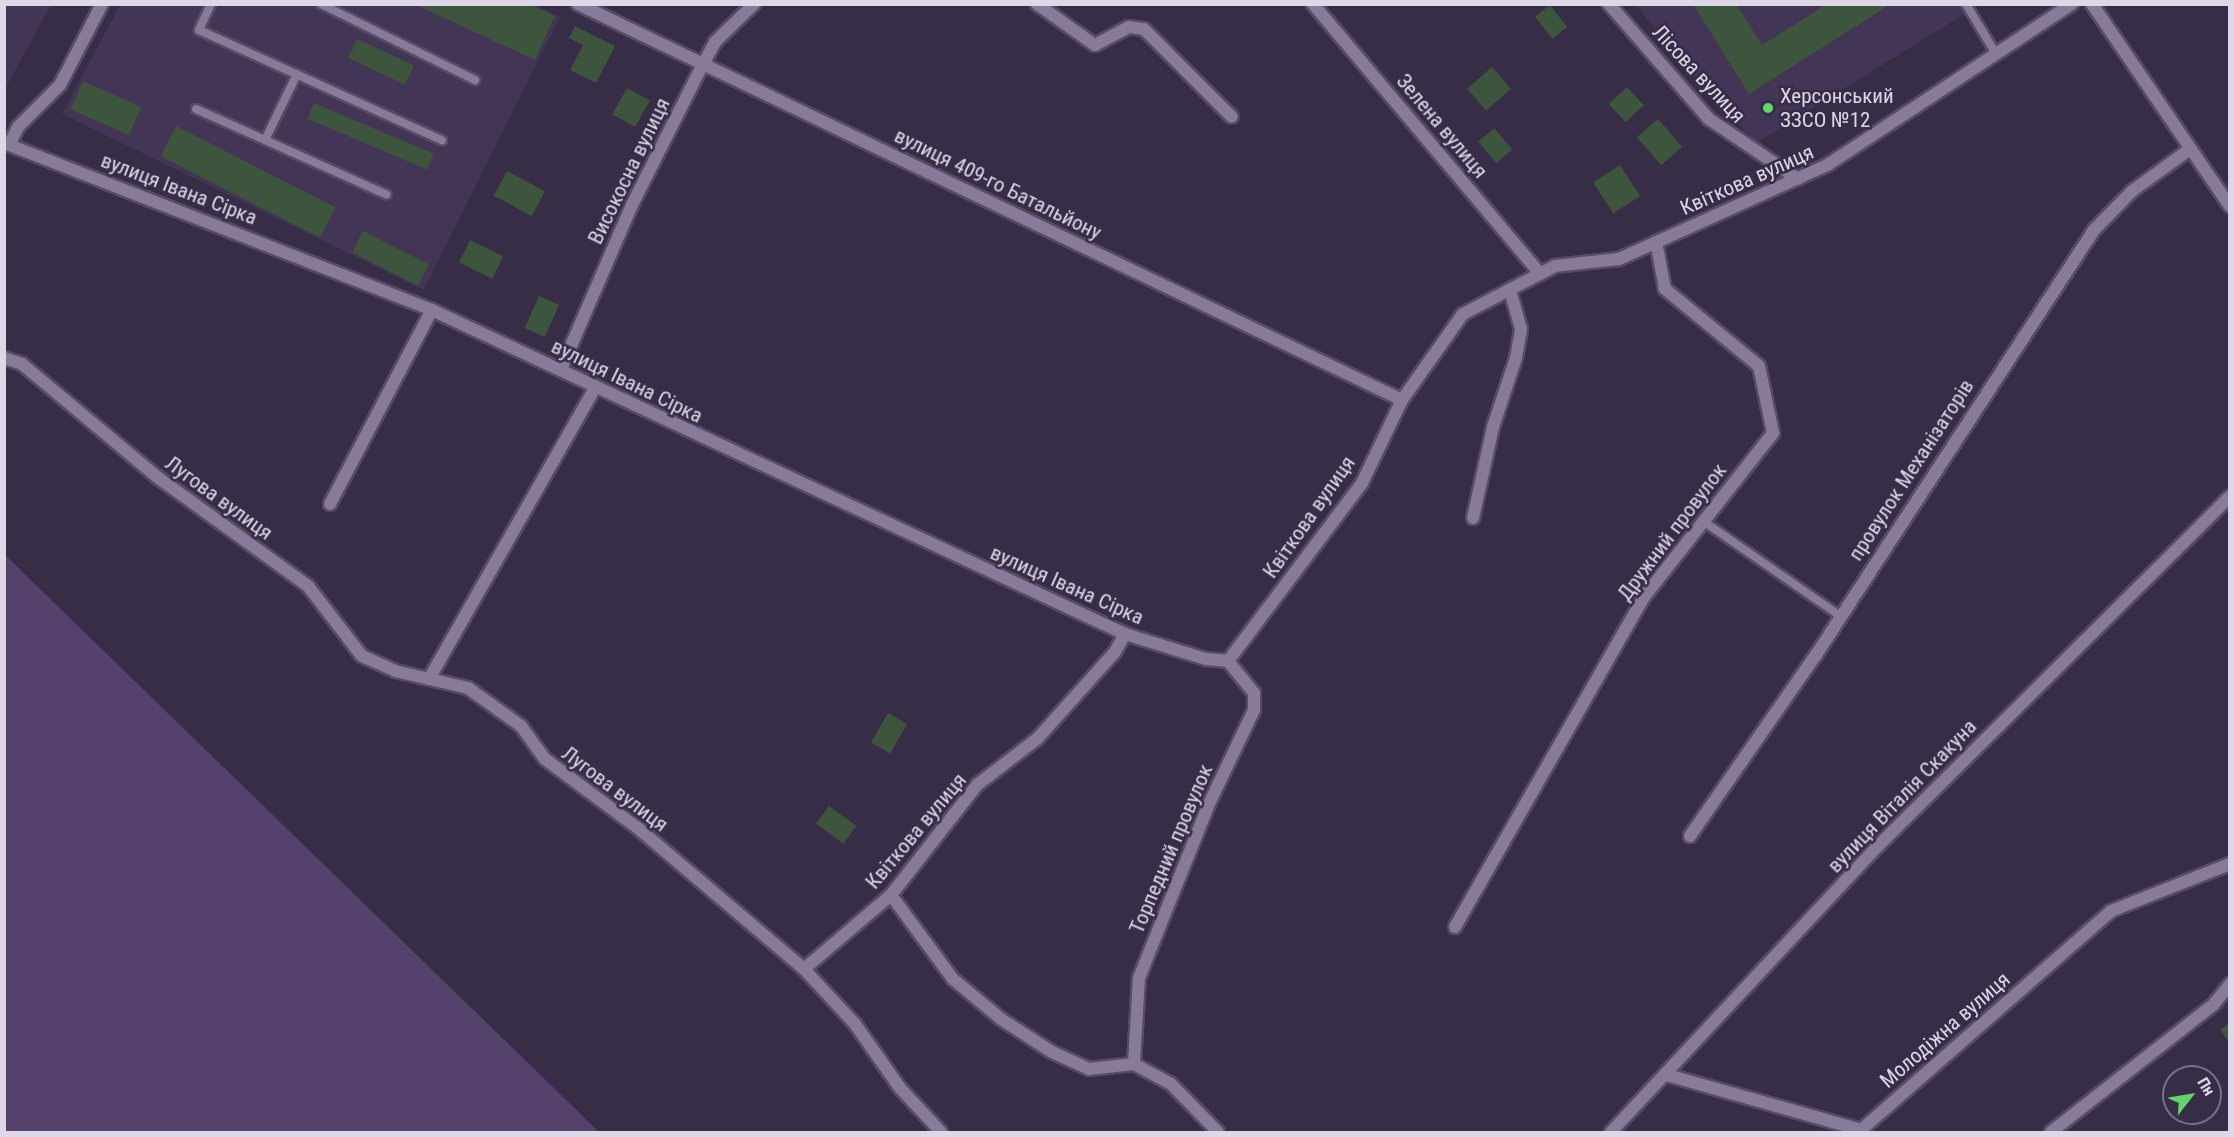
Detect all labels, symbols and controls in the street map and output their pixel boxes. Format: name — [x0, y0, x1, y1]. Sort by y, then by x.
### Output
street label: Лісова вулиця — [1647, 20, 1751, 128]
street label: Зелена вулиця — [1391, 69, 1493, 183]
place label: Херсонський ЗЗСО №12 — [1780, 83, 1894, 133]
street label: Високосна вулиця — [583, 94, 675, 248]
marker: Херсонський ЗЗСО №12 — [1761, 101, 1775, 115]
street label: вулиця 409-го Батальйону — [890, 123, 1106, 245]
street label: Квіткова вулиця — [1676, 139, 1818, 221]
street label: вулиця Івана Сірка — [97, 148, 261, 230]
street label: вулиця Івана Сірка — [547, 334, 707, 428]
street label: провулок Механізаторів — [1843, 375, 1979, 565]
street label: Лугова вулиця — [160, 451, 278, 545]
street label: Квіткова вулиця — [1258, 451, 1360, 583]
street label: Дружний провулок — [1612, 458, 1732, 606]
street label: вулиця Івана Сірка — [987, 540, 1147, 630]
street label: вулиця Віталія Скакуна — [1822, 714, 1982, 878]
street label: Лугова вулиця — [557, 741, 673, 837]
street label: Торпедний провулок — [1124, 761, 1218, 937]
street label: Квіткова вулиця — [860, 768, 972, 894]
street label: Молодіжна вулиця — [1875, 967, 2015, 1093]
north arrow — [2162, 1065, 2222, 1125]
text: Пн — [2193, 1074, 2219, 1099]

